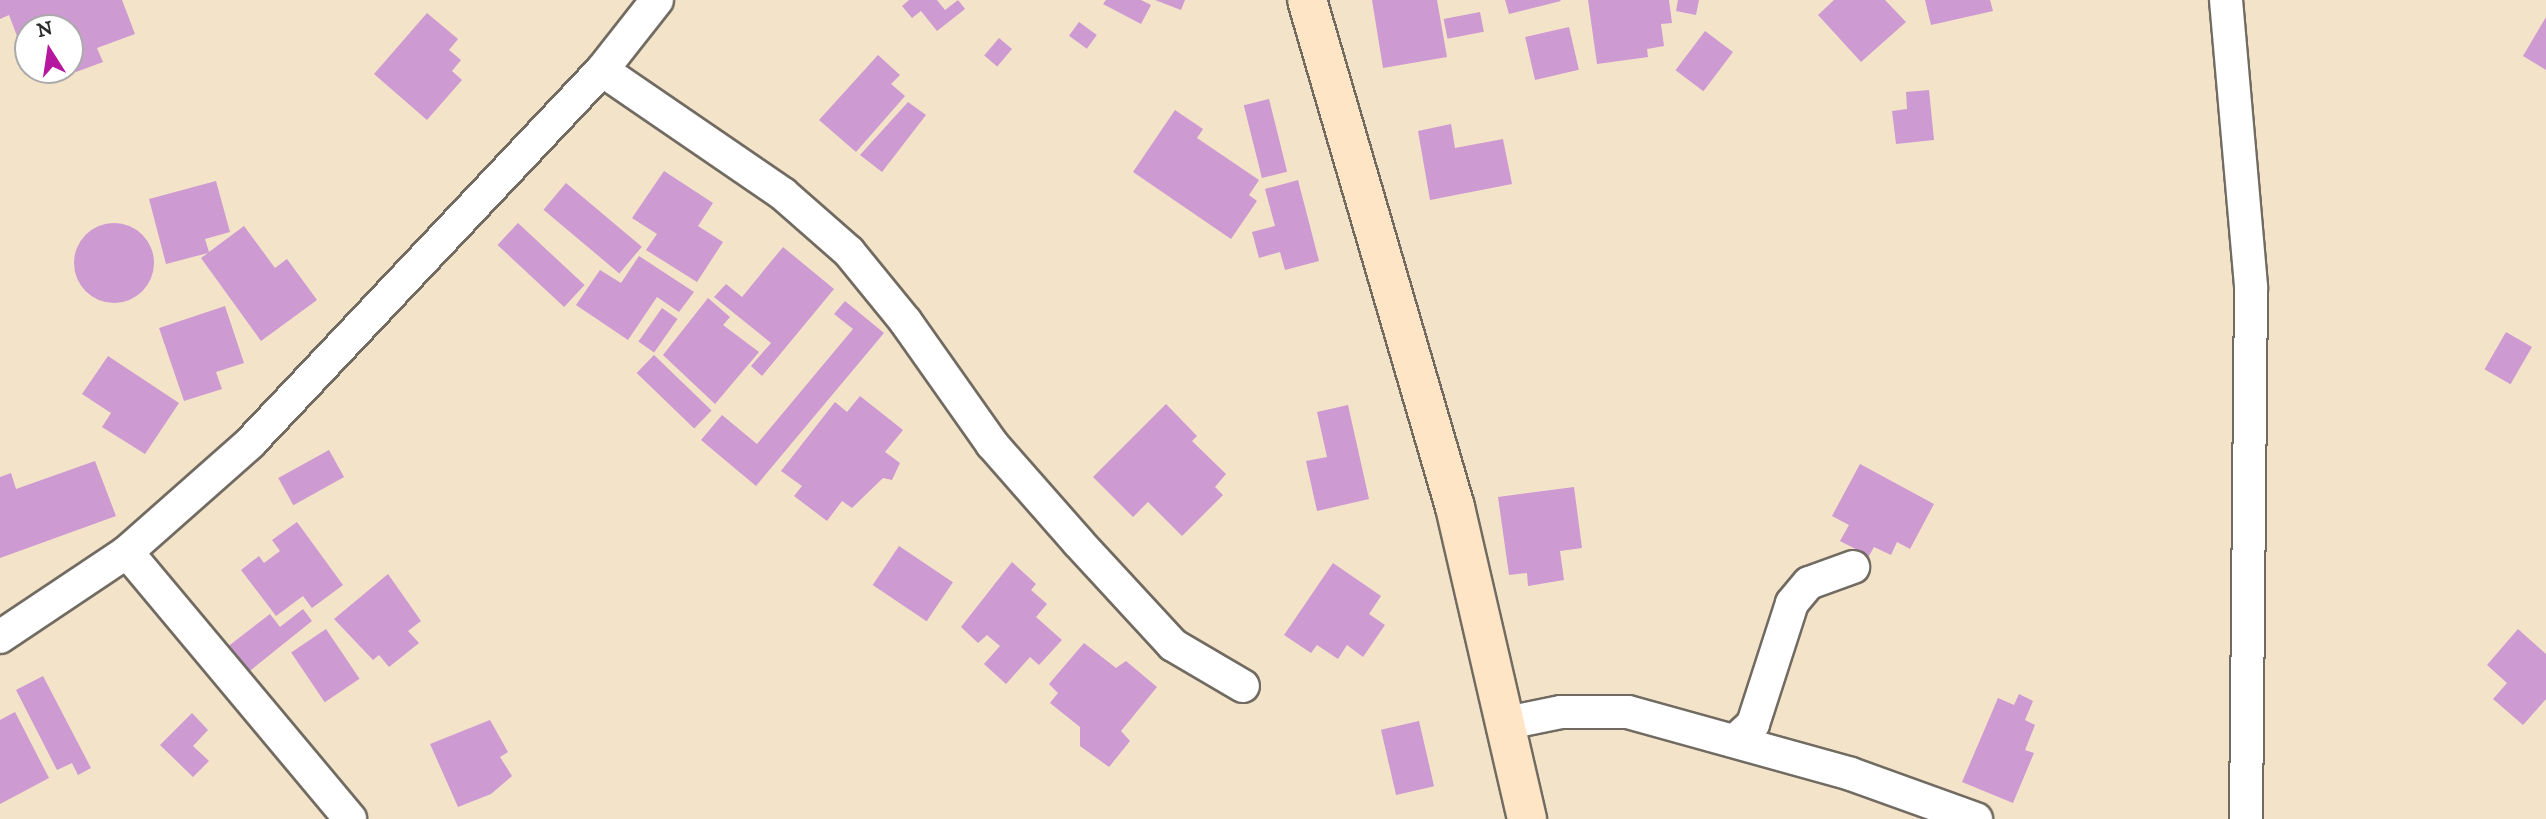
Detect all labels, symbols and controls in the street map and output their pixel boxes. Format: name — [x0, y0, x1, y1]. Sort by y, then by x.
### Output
north arrow — [14, 14, 84, 84]
text: N — [35, 17, 55, 43]

